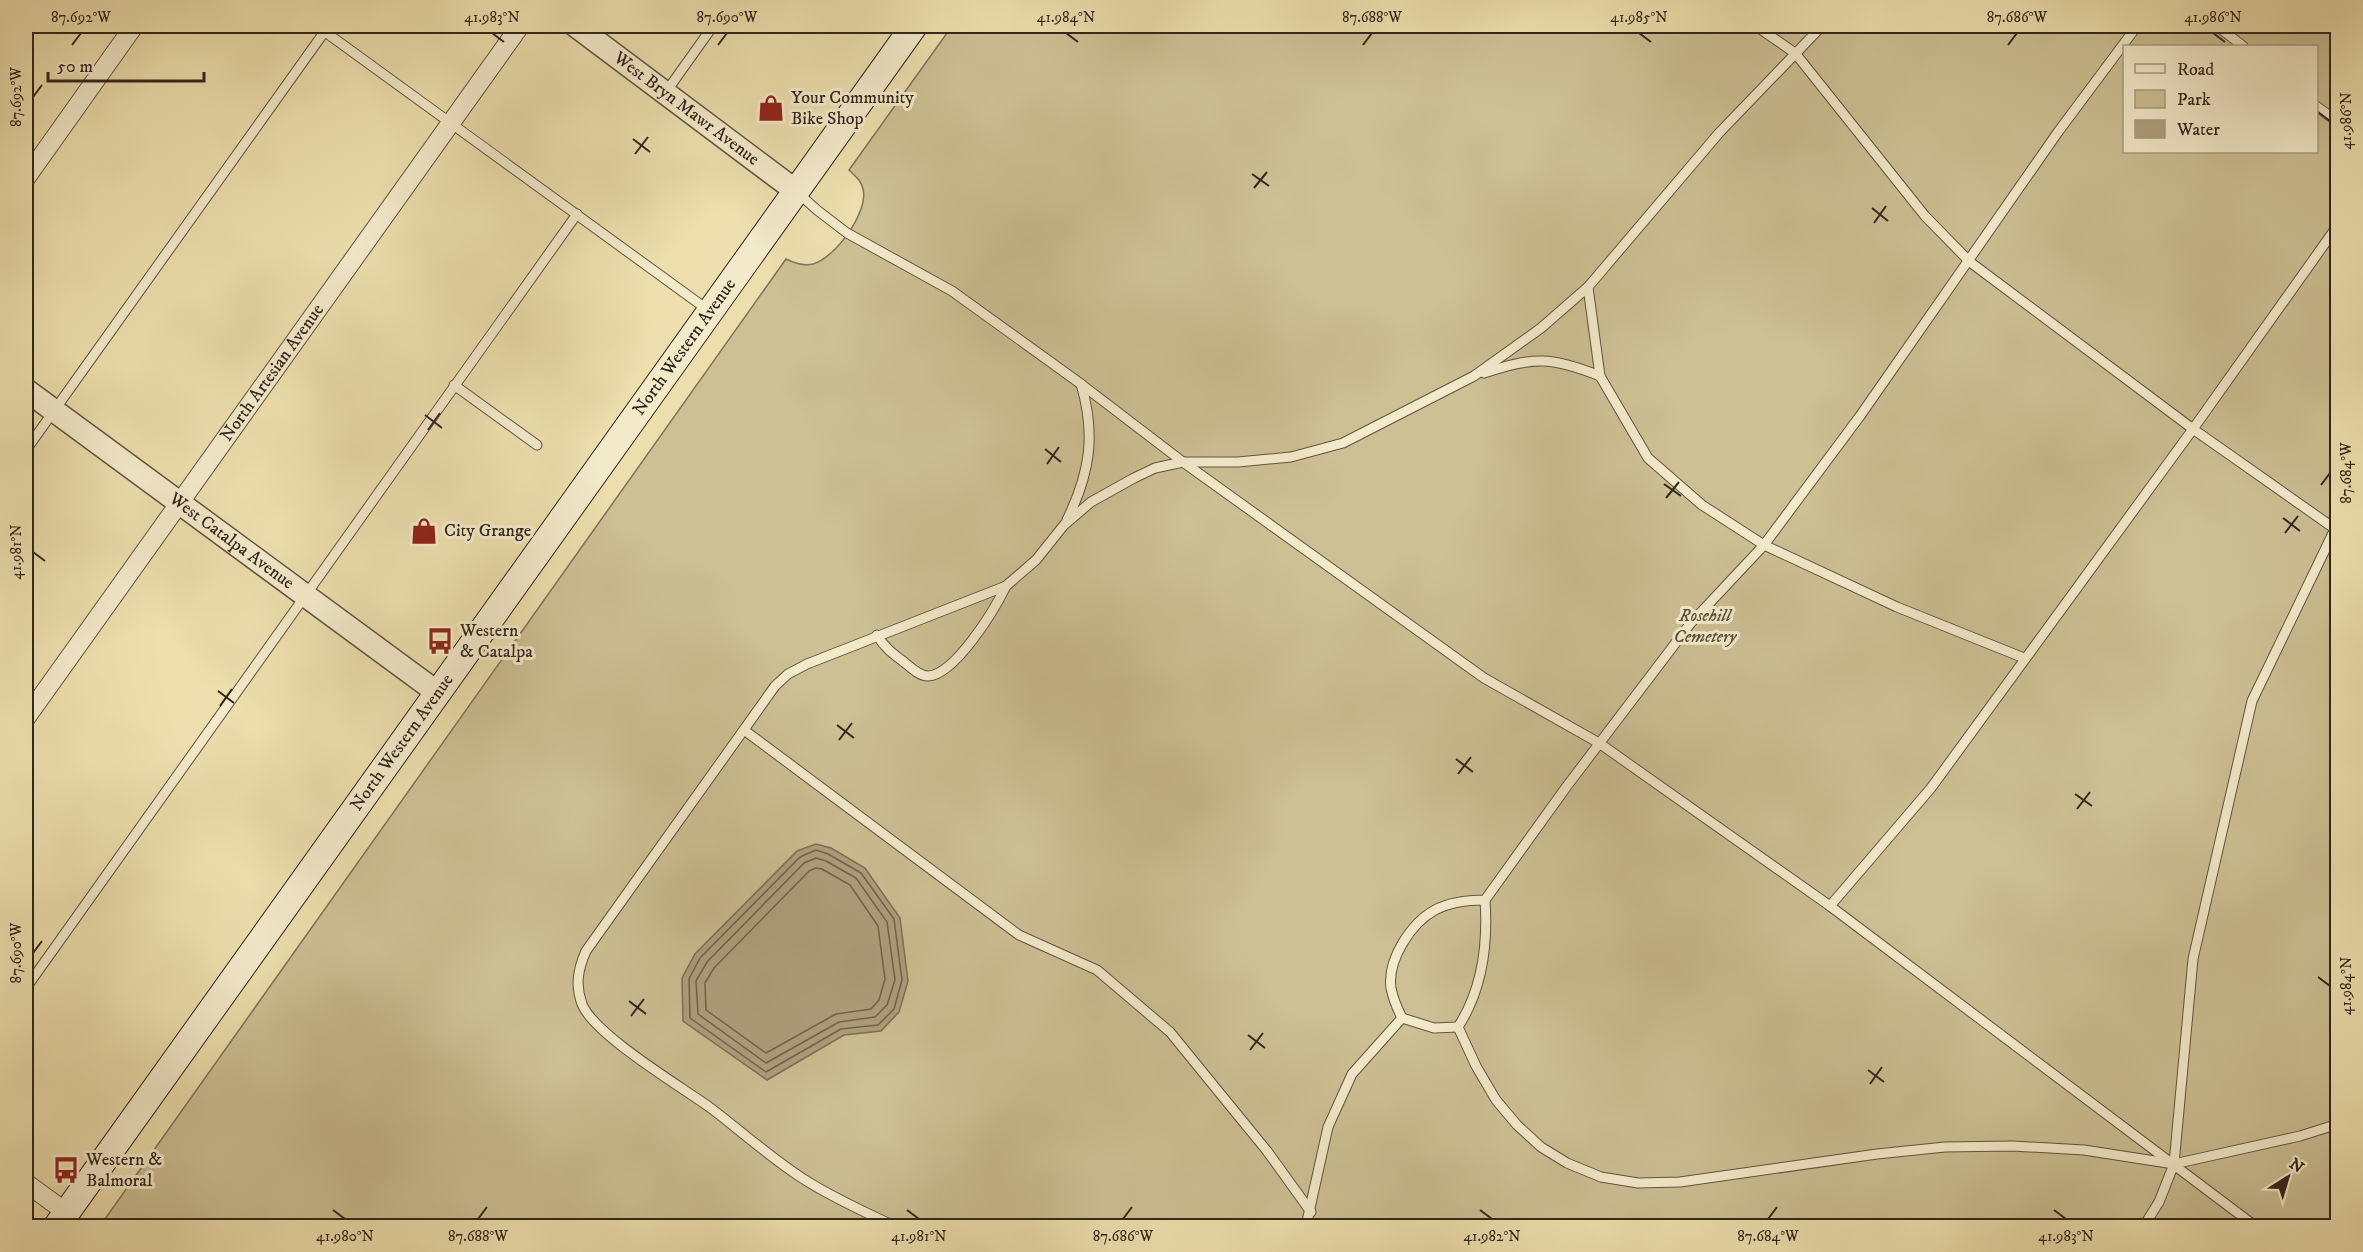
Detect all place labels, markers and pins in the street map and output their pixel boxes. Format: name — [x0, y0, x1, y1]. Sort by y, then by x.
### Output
place label: Your Community Bike Shop — [791, 87, 914, 130]
shop icon: Your Community Bike Shop — [756, 93, 786, 123]
shop icon: City Grange — [409, 516, 439, 546]
place label: City Grange — [444, 520, 531, 542]
place label: Western & Catalpa — [459, 620, 533, 663]
bus stop icon: Western & Catalpa — [425, 626, 455, 656]
place label: Western & Balmoral — [85, 1149, 162, 1192]
bus stop icon: Western & Balmoral — [51, 1155, 81, 1185]

